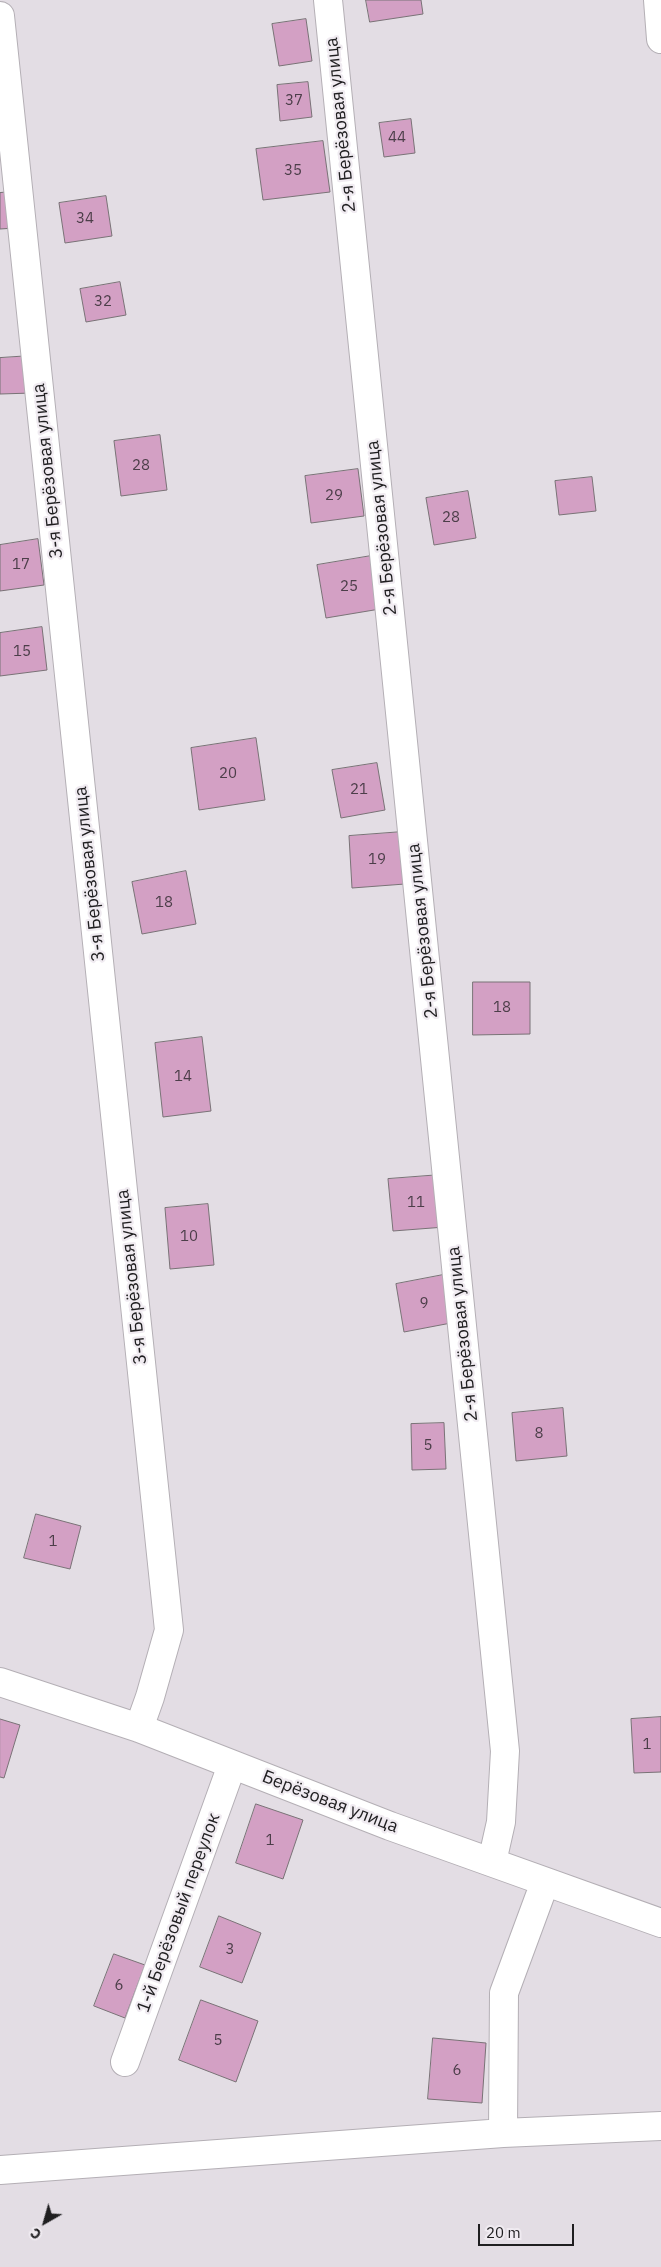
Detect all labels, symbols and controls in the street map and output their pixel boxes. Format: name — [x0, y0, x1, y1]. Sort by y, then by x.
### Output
street label: 2-я Берёзовая улица — [321, 36, 361, 214]
house number: 37 — [285, 92, 303, 110]
house number: 44 — [388, 129, 406, 147]
house number: 35 — [284, 162, 302, 180]
house number: 34 — [76, 210, 94, 228]
house number: 32 — [94, 293, 112, 311]
street label: 3-я Берёзовая улица — [28, 382, 68, 560]
street label: 2-я Берёзовая улица — [362, 439, 402, 617]
house number: 28 — [132, 457, 150, 475]
house number: 29 — [325, 487, 343, 505]
house number: 28 — [442, 509, 460, 527]
house number: 17 — [12, 556, 30, 574]
house number: 25 — [340, 578, 358, 596]
house number: 15 — [13, 643, 31, 661]
house number: 20 — [219, 765, 237, 783]
house number: 21 — [350, 781, 368, 799]
street label: 3-я Берёзовая улица — [70, 785, 110, 963]
street label: 2-я Берёзовая улица — [403, 842, 443, 1020]
house number: 19 — [368, 851, 386, 869]
house number: 18 — [155, 894, 173, 912]
house number: 18 — [493, 999, 511, 1017]
house number: 14 — [174, 1068, 192, 1086]
street label: 3-я Берёзовая улица — [112, 1188, 152, 1366]
house number: 11 — [407, 1194, 425, 1212]
house number: 10 — [180, 1228, 198, 1246]
street label: 2-я Берёзовая улица — [443, 1245, 483, 1423]
house number: 9 — [420, 1295, 428, 1313]
house number: 8 — [535, 1425, 543, 1443]
house number: 5 — [424, 1437, 432, 1455]
house number: 1 — [49, 1533, 57, 1551]
house number: 1 — [643, 1736, 651, 1754]
street label: Берёзовая улица — [259, 1766, 401, 1838]
street label: 1-й Берёзовый переулок — [133, 1810, 225, 2016]
house number: 1 — [266, 1832, 274, 1850]
house number: 3 — [226, 1941, 234, 1959]
house number: 6 — [115, 1977, 123, 1995]
house number: 5 — [214, 2032, 222, 2050]
house number: 6 — [453, 2062, 461, 2080]
north arrow — [20, 2197, 70, 2247]
scale bar — [481, 2214, 577, 2246]
text: 20 m — [486, 2223, 521, 2242]
text: С — [27, 2224, 45, 2244]

